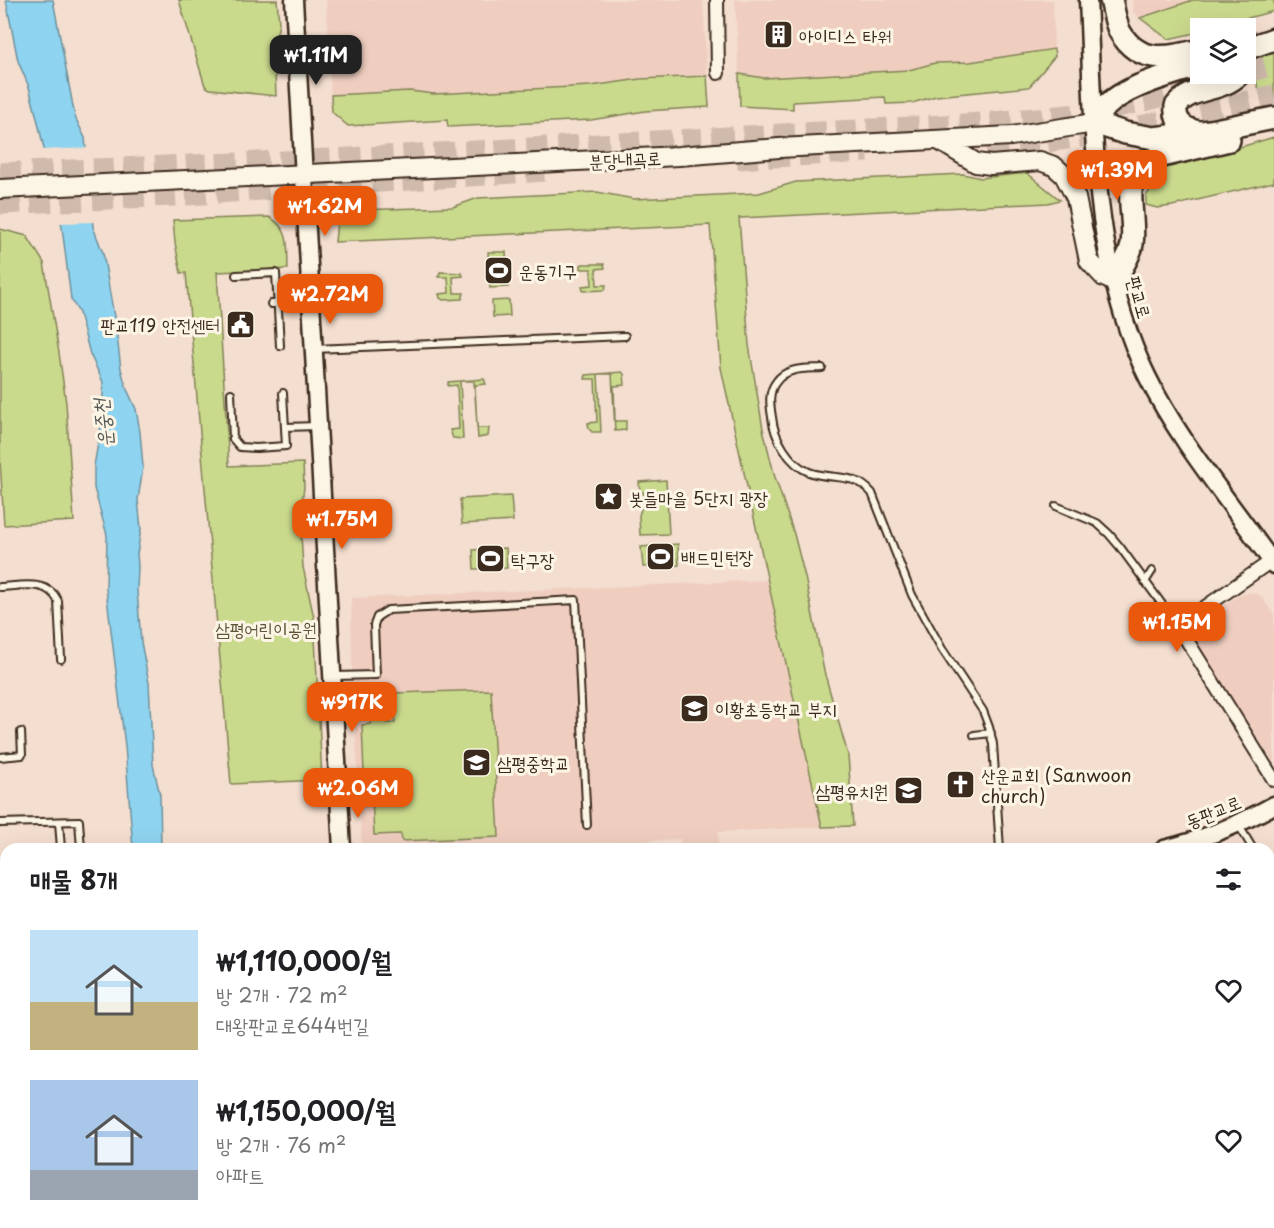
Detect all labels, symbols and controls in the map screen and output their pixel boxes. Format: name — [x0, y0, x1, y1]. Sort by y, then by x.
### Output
map controls — [1190, 18, 1256, 84]
button: layers — [1190, 18, 1256, 84]
building icon: 아이디스 타워 — [762, 19, 794, 51]
place label: 아이디스 타워 — [799, 22, 892, 49]
pin: ₩1.11M — [267, 35, 365, 86]
text: ₩1.11M — [284, 39, 348, 69]
street label: 분당내곡로 — [588, 144, 662, 174]
pin: ₩1.39M — [1068, 150, 1166, 201]
text: ₩1.39M — [1081, 154, 1153, 184]
pin: ₩1.62M — [276, 186, 374, 237]
text: ₩1.62M — [288, 190, 362, 220]
sports icon: 운동기구 — [482, 254, 514, 286]
place label: 운동기구 — [519, 257, 577, 284]
street label: 판교로 — [1121, 272, 1159, 322]
pin: ₩2.72M — [281, 274, 379, 325]
text: ₩2.72M — [291, 278, 369, 308]
public building icon: 판교119 안전센터 — [225, 308, 257, 340]
place label: 판교119 안전센터 — [101, 311, 220, 338]
water label: 운중천 — [84, 396, 119, 449]
place icon: 봇들마을 5단지 광장 — [592, 481, 624, 513]
place label: 봇들마을 5단지 광장 — [629, 484, 768, 511]
pin: ₩1.75M — [293, 499, 391, 550]
text: ₩1.75M — [306, 503, 378, 533]
sports icon: 배드민턴장 — [644, 540, 676, 572]
sports icon: 탁구장 — [474, 543, 506, 575]
place label: 배드민턴장 — [681, 543, 753, 570]
place label: 탁구장 — [511, 546, 554, 573]
pin: ₩1.15M — [1128, 602, 1226, 653]
text: ₩1.15M — [1143, 606, 1211, 636]
park label: 삼평어린이공원 — [215, 615, 317, 642]
pin: ₩917K — [310, 682, 394, 733]
text: ₩917K — [321, 686, 383, 716]
school or university icon: 이황초등학교 부지 — [678, 692, 710, 724]
place label: 이황초등학교 부지 — [715, 695, 837, 722]
school or university icon: 삼평중학교 — [460, 746, 492, 778]
place label: 삼평중학교 — [497, 749, 569, 776]
place label: 산운교회 (Sanwoon church) — [981, 761, 1132, 809]
pin: ₩2.06M — [309, 768, 407, 819]
church icon: 산운교회 (Sanwoon church) — [944, 768, 976, 800]
text: ₩2.06M — [317, 772, 399, 802]
school or university icon: 삼평유치원 — [893, 774, 925, 806]
place label: 삼평유치원 — [816, 777, 888, 804]
street label: 동판교로 — [1181, 788, 1245, 834]
text: 매물 8개 — [30, 860, 117, 899]
icon: filters — [1212, 863, 1245, 896]
text: ₩1,110,000/월 — [216, 941, 392, 980]
icon: home — [78, 954, 150, 1026]
icon: heart — [1212, 974, 1245, 1007]
text: 방 2개 · 72 m² — [216, 980, 348, 1010]
text: 대왕판교로644번길 — [216, 1010, 369, 1040]
text: ₩1,150,000/월 — [216, 1091, 396, 1130]
icon: home — [78, 1104, 150, 1176]
icon: heart — [1212, 1124, 1245, 1157]
text: 방 2개 · 76 m² — [216, 1130, 346, 1160]
text: 아파트 — [216, 1160, 264, 1190]

